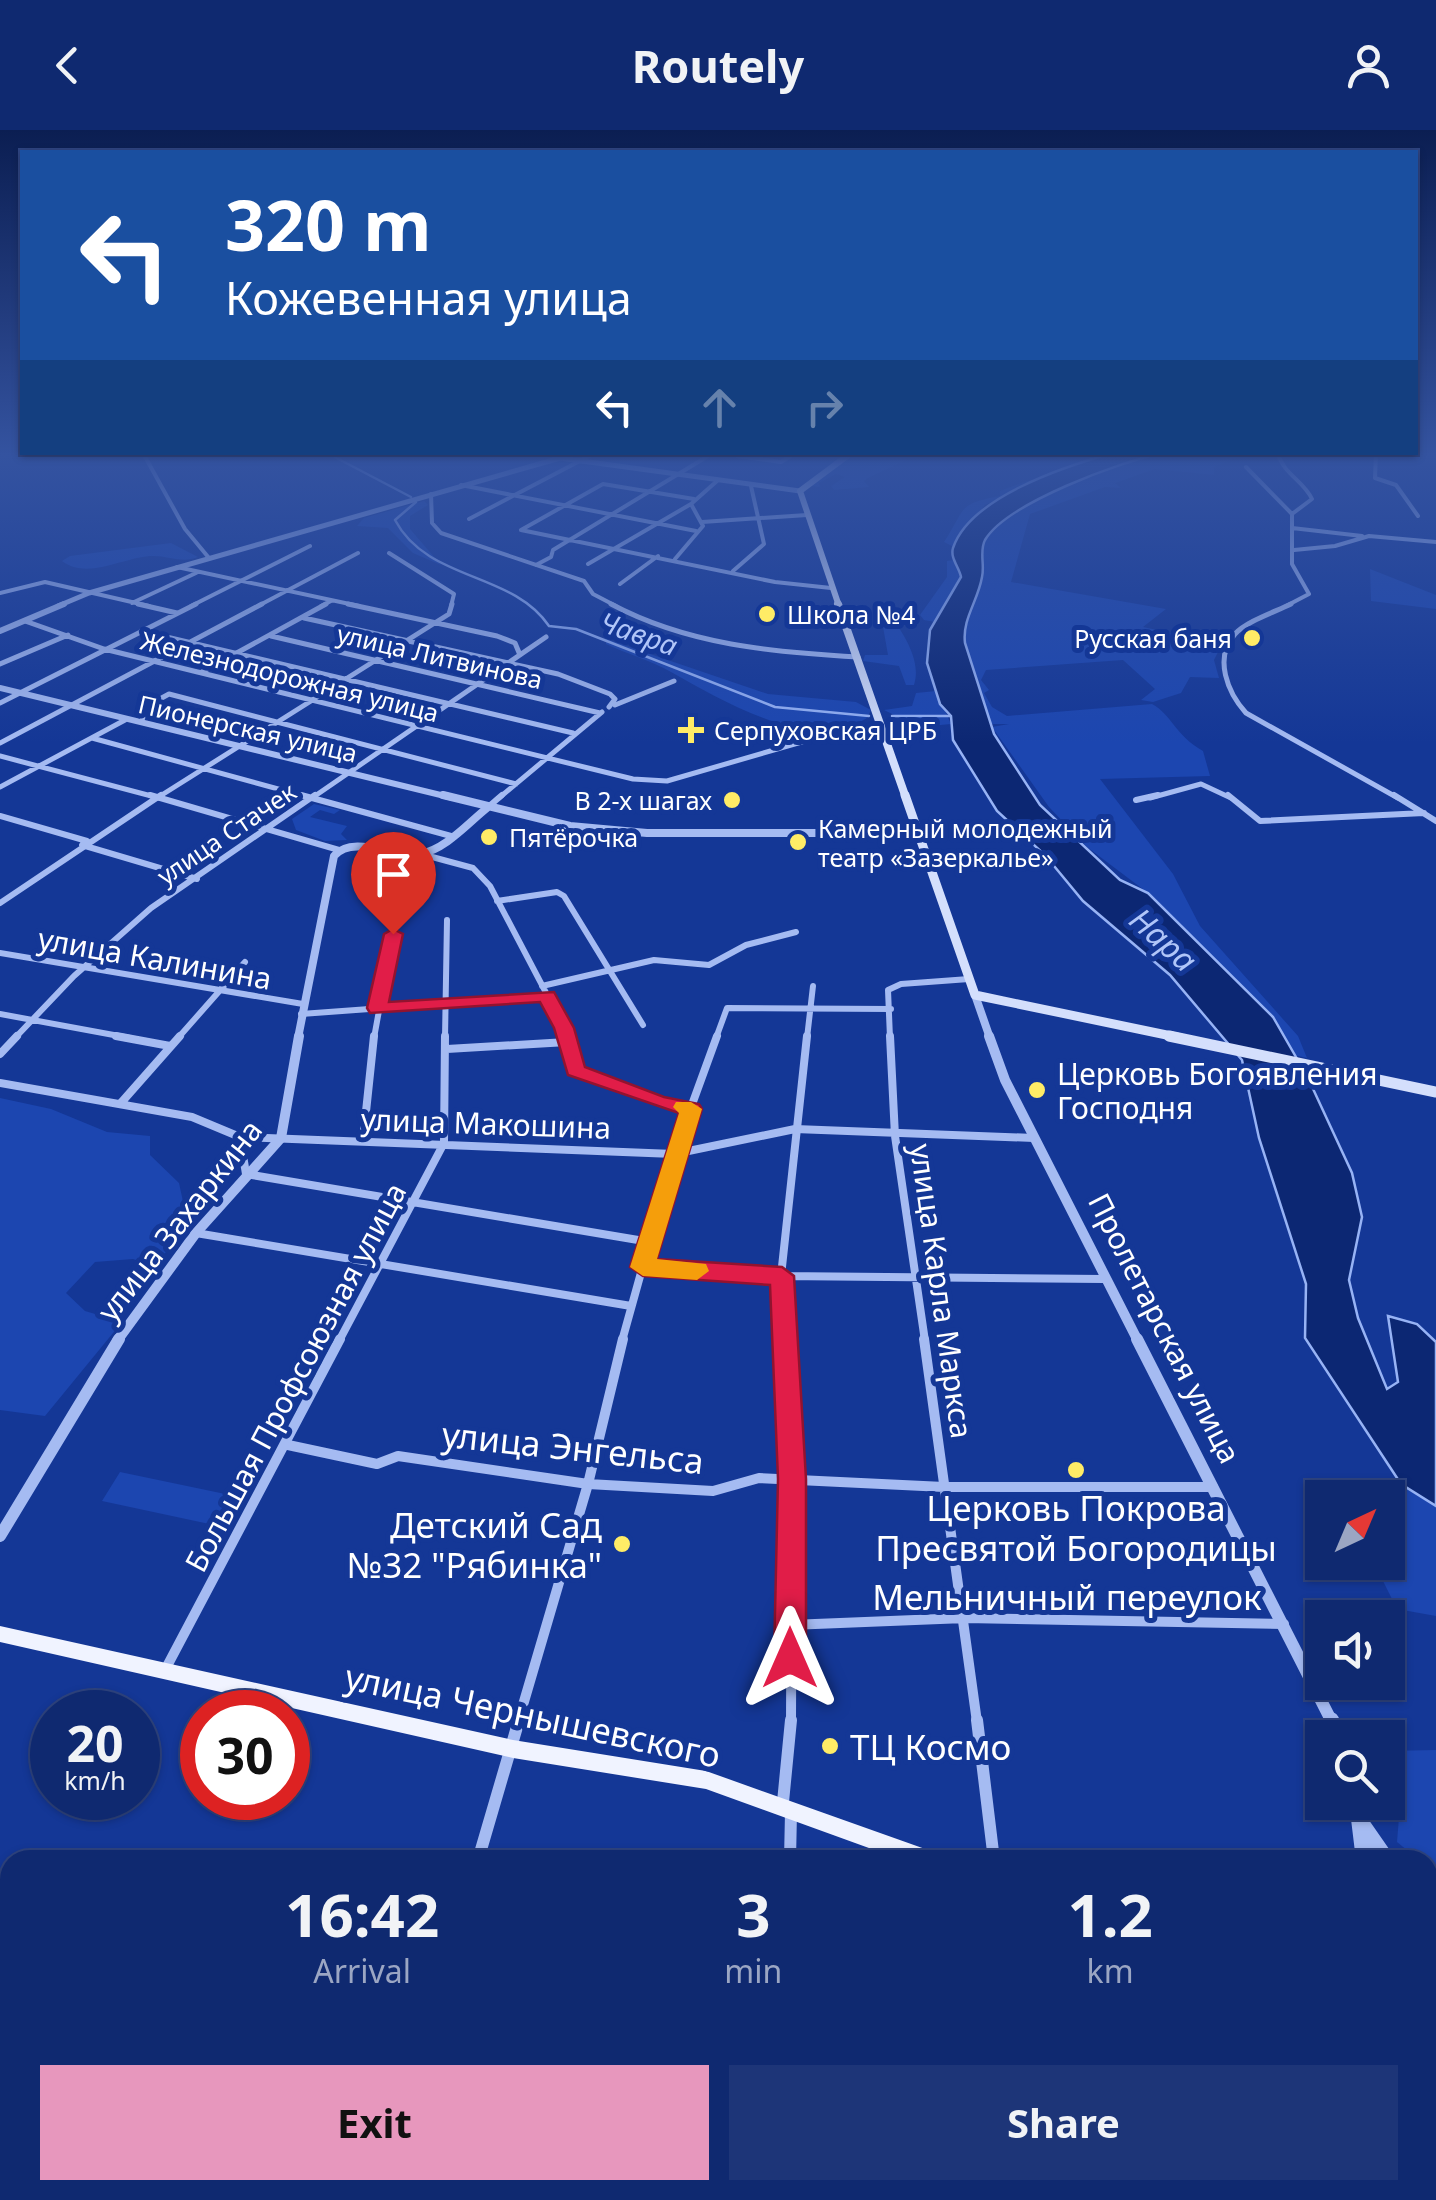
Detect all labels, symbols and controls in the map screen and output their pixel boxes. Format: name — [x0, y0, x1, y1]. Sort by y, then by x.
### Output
text: Routely — [632, 35, 804, 96]
icon: back — [40, 38, 95, 93]
icon: person — [1341, 38, 1396, 93]
text: 320 m — [225, 176, 432, 272]
icon: left — [60, 190, 190, 320]
text: Кожевенная улица — [225, 267, 632, 328]
icon: left — [587, 380, 642, 435]
icon: ahead — [692, 380, 747, 435]
icon: right — [797, 380, 852, 435]
place label: Школа №4 — [787, 597, 915, 631]
water label: Чавра — [595, 602, 683, 664]
marker: Школа №4 — [756, 603, 778, 625]
street label: улица Литвинова — [334, 616, 546, 696]
place label: Русская баня — [1074, 621, 1232, 655]
street label: Железнодорожная улица — [137, 622, 443, 730]
marker: Русская баня — [1241, 627, 1263, 649]
street label: Пионерская улица — [135, 686, 361, 770]
place label: Серпуховская ЦРБ — [714, 713, 937, 747]
marker: Серпуховская ЦРБ — [678, 717, 704, 743]
street label: улица Стачек — [150, 774, 303, 892]
place label: В 2-х шагах — [574, 783, 712, 817]
marker: В 2-х шагах — [721, 789, 743, 811]
place label: Камерный молодежный театр «Зазеркалье» — [818, 811, 1112, 874]
place label: Пятёрочка — [509, 820, 638, 854]
marker: Пятёрочка — [478, 826, 500, 848]
marker: Камерный молодежный театр «Зазеркалье» — [787, 831, 809, 853]
pin — [351, 832, 436, 935]
icon: arrive — [366, 847, 421, 902]
water label: Нара — [1121, 898, 1207, 980]
street label: улица Калинина — [35, 917, 275, 999]
place label: Церковь Богоявления Господня — [1057, 1053, 1378, 1128]
marker: Церковь Богоявления Господня — [1026, 1079, 1048, 1101]
street label: улица Макошина — [360, 1098, 612, 1148]
street label: улица Захаркина — [87, 1111, 271, 1329]
street label: улица Карла Маркса — [901, 1141, 983, 1441]
street label: Большая Профсоюзная улица — [175, 1175, 415, 1579]
street label: Пролетарская улица — [1079, 1186, 1251, 1470]
street label: улица Энгельса — [440, 1410, 706, 1484]
marker: Церковь Покрова Пресвятой Богородицы — [1065, 1459, 1087, 1481]
north arrow — [1305, 1480, 1405, 1580]
map controls — [1305, 1480, 1405, 1820]
place label: Церковь Покрова Пресвятой Богородицы — [875, 1484, 1277, 1571]
place label: Детский Сад №32 "Рябинка" — [346, 1501, 602, 1588]
marker: Детский Сад №32 "Рябинка" — [611, 1533, 633, 1555]
street label: Мельничный переулок — [872, 1573, 1262, 1620]
button: sound — [1305, 1600, 1405, 1700]
position arrow — [738, 1606, 842, 1710]
street label: улица Чернышевского — [341, 1652, 725, 1778]
speed limit sign: 30 — [180, 1690, 310, 1820]
text: 20 — [66, 1709, 124, 1777]
button: search — [1305, 1720, 1405, 1820]
place label: ТЦ Космо — [850, 1723, 1011, 1770]
marker: ТЦ Космо — [819, 1735, 841, 1757]
text: km/h — [64, 1763, 126, 1797]
text: 16:42 — [285, 1873, 439, 1955]
text: 3 — [736, 1873, 770, 1955]
text: 1.2 — [1067, 1873, 1153, 1955]
text: Arrival — [313, 1949, 411, 1992]
text: min — [724, 1949, 782, 1992]
text: km — [1087, 1949, 1134, 1992]
button: Exit — [40, 2065, 709, 2180]
button: Share — [729, 2065, 1398, 2180]

